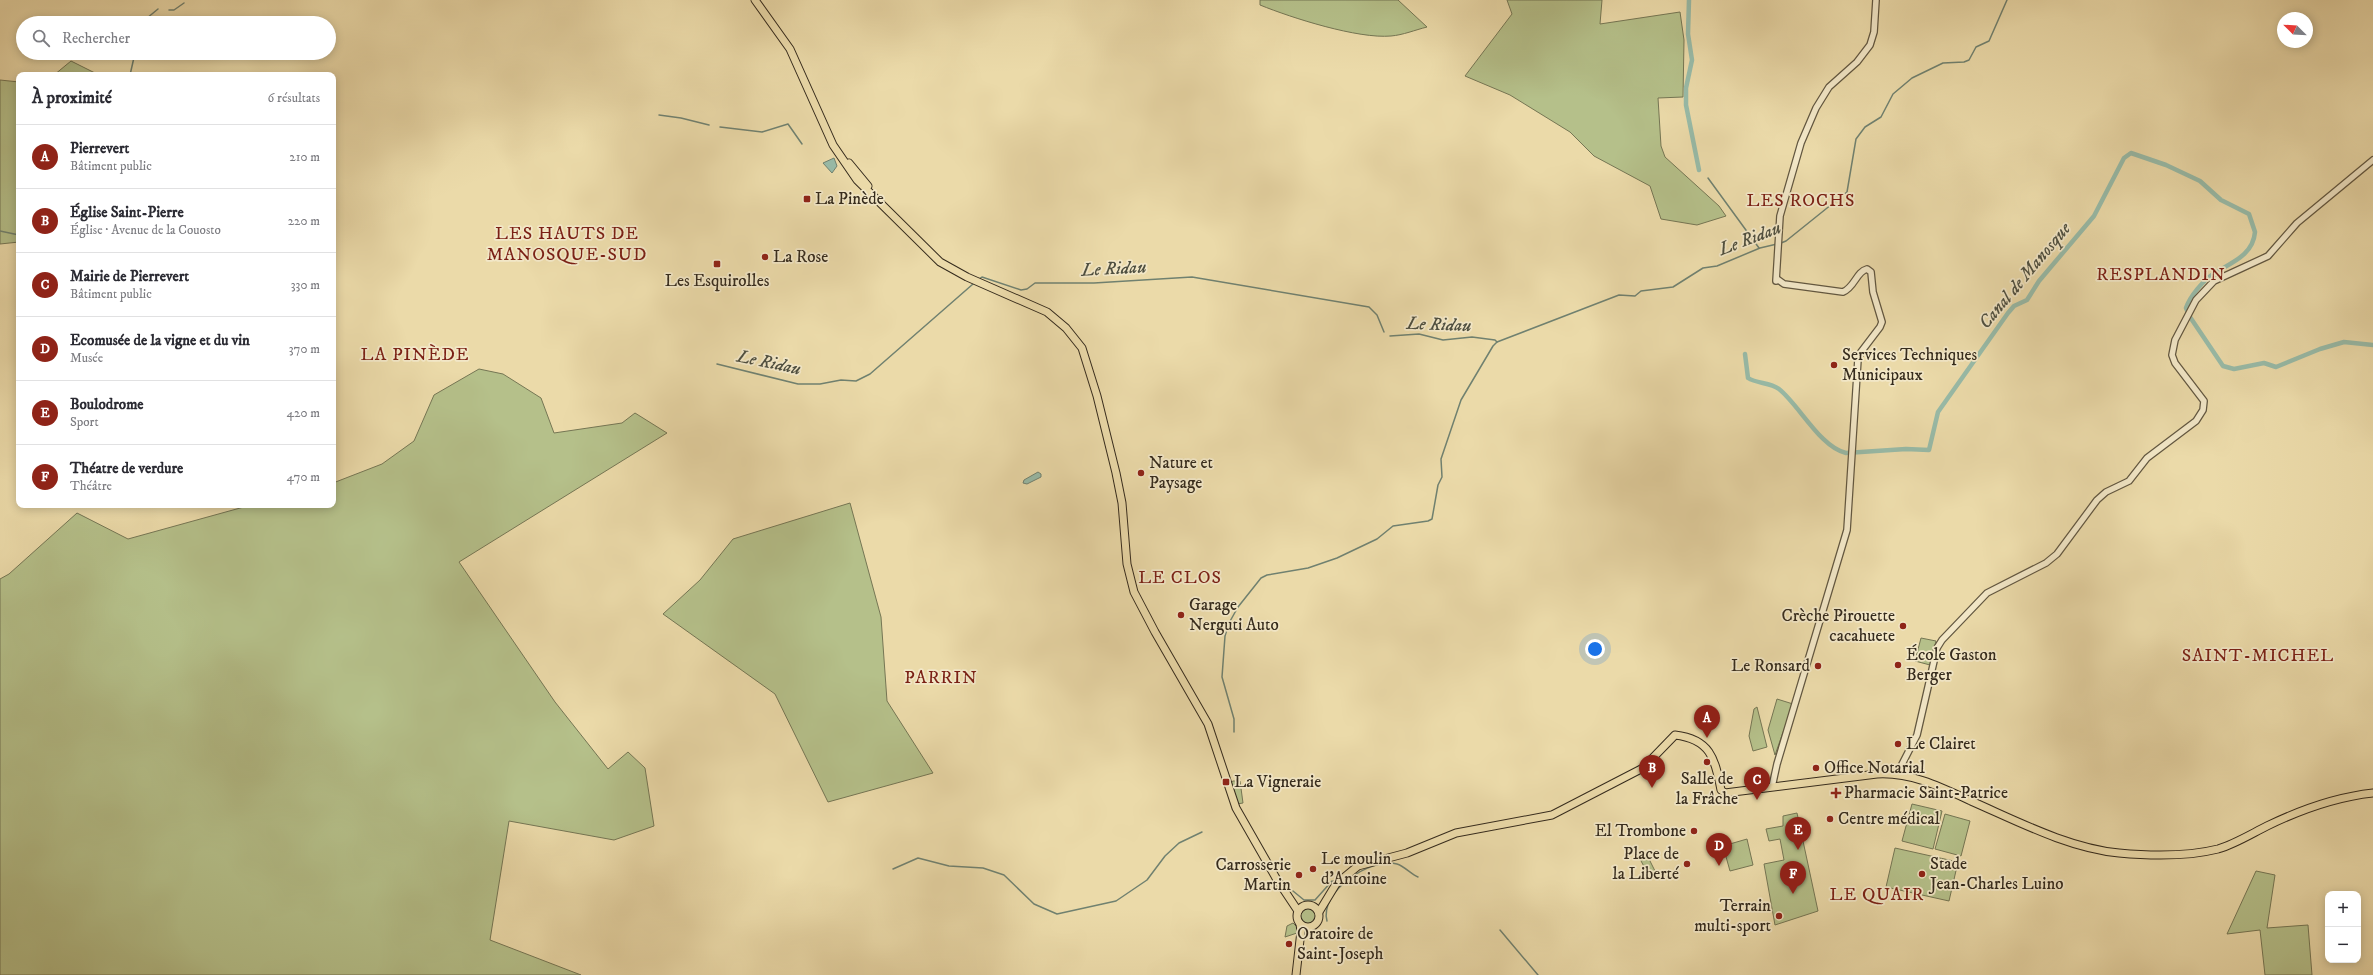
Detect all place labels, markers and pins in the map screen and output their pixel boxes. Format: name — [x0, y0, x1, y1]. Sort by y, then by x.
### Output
place label: La Pinède — [815, 188, 884, 210]
marker: La Pinède — [802, 194, 812, 204]
place label: La Rose — [773, 246, 828, 268]
marker: La Rose — [760, 252, 770, 262]
marker: Les Esquirolles — [712, 259, 722, 269]
place label: Les Esquirolles — [665, 270, 770, 292]
place label: Services Techniques Municipaux — [1842, 344, 1977, 386]
marker: Services Techniques Municipaux — [1829, 360, 1839, 370]
place label: Nature et Paysage — [1149, 452, 1213, 494]
marker: Nature et Paysage — [1136, 468, 1146, 478]
place label: Garage Nerguti Auto — [1189, 594, 1279, 636]
place label: Crèche Pirouette cacahuete — [1782, 605, 1895, 647]
marker: Garage Nerguti Auto — [1176, 610, 1186, 620]
marker: Crèche Pirouette cacahuete — [1898, 621, 1908, 631]
place label: École Gaston Berger — [1906, 644, 1997, 686]
place label: Le Ronsard — [1731, 655, 1811, 677]
marker: École Gaston Berger — [1893, 660, 1903, 670]
marker: Le Ronsard — [1813, 661, 1823, 671]
pin: A — [1694, 705, 1720, 738]
place label: Le Clairet — [1906, 733, 1976, 755]
marker: Le Clairet — [1893, 739, 1903, 749]
pin: B — [1639, 755, 1665, 788]
marker: Salle de la Frâche — [1702, 757, 1712, 767]
place label: Office Notarial — [1824, 757, 1925, 779]
marker: Office Notarial — [1811, 763, 1821, 773]
pin: C — [1744, 767, 1770, 800]
place label: Salle de la Frâche — [1676, 768, 1738, 810]
place label: La Vigneraie — [1234, 771, 1321, 793]
marker: La Vigneraie — [1221, 777, 1231, 787]
place label: Pharmacie Saint-Patrice — [1844, 782, 2008, 804]
marker: Pharmacie Saint-Patrice — [1831, 788, 1841, 798]
place label: Centre médical — [1838, 808, 1940, 830]
marker: Centre médical — [1825, 814, 1835, 824]
pin: E — [1785, 817, 1811, 850]
place label: El Trombone — [1595, 820, 1686, 842]
marker: El Trombone — [1689, 826, 1699, 836]
pin: D — [1706, 833, 1732, 866]
place label: Place de la Liberté — [1613, 843, 1679, 885]
place label: Le moulin d'Antoine — [1321, 848, 1392, 890]
place label: Stade Jean-Charles Luino — [1928, 853, 2064, 895]
place label: Carrosserie Martin — [1215, 854, 1291, 896]
marker: Place de la Liberté — [1682, 859, 1692, 869]
pin: F — [1780, 861, 1806, 894]
marker: Le moulin d'Antoine — [1308, 864, 1318, 874]
marker: Stade Jean-Charles Luino — [1917, 869, 1927, 879]
marker: Carrosserie Martin — [1294, 870, 1304, 880]
place label: Terrain multi-sport — [1694, 895, 1772, 937]
marker: Terrain multi-sport — [1774, 911, 1784, 921]
place label: Oratoire de Saint-Joseph — [1297, 923, 1384, 965]
marker: Oratoire de Saint-Joseph — [1284, 939, 1294, 949]

